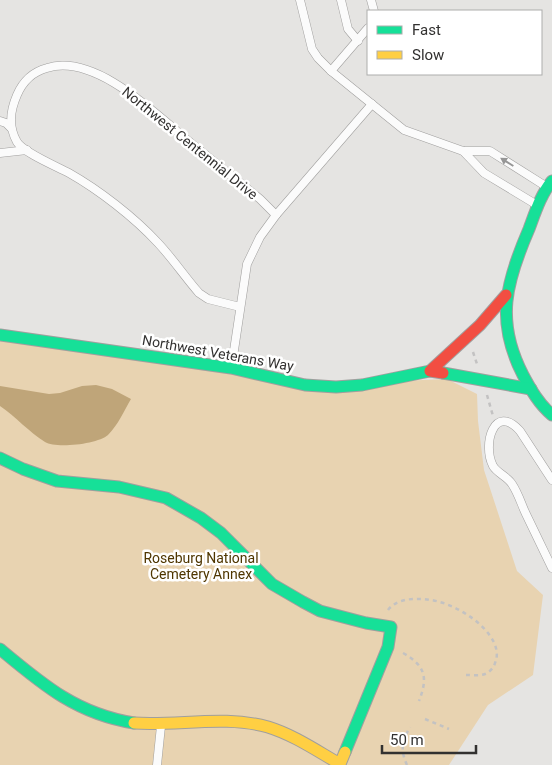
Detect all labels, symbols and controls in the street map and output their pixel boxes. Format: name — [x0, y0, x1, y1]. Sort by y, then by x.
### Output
legend — [367, 10, 542, 75]
text: Fast — [412, 21, 441, 39]
text: Slow — [412, 46, 444, 64]
street label: Northwest Centennial Drive — [119, 83, 261, 203]
one-way arrow — [501, 157, 514, 166]
street label: Northwest Veterans Way — [141, 332, 295, 374]
park label: Roseburg National Cemetery Annex — [143, 550, 259, 582]
scale bar — [382, 722, 476, 754]
text: 50 m — [390, 731, 424, 749]

